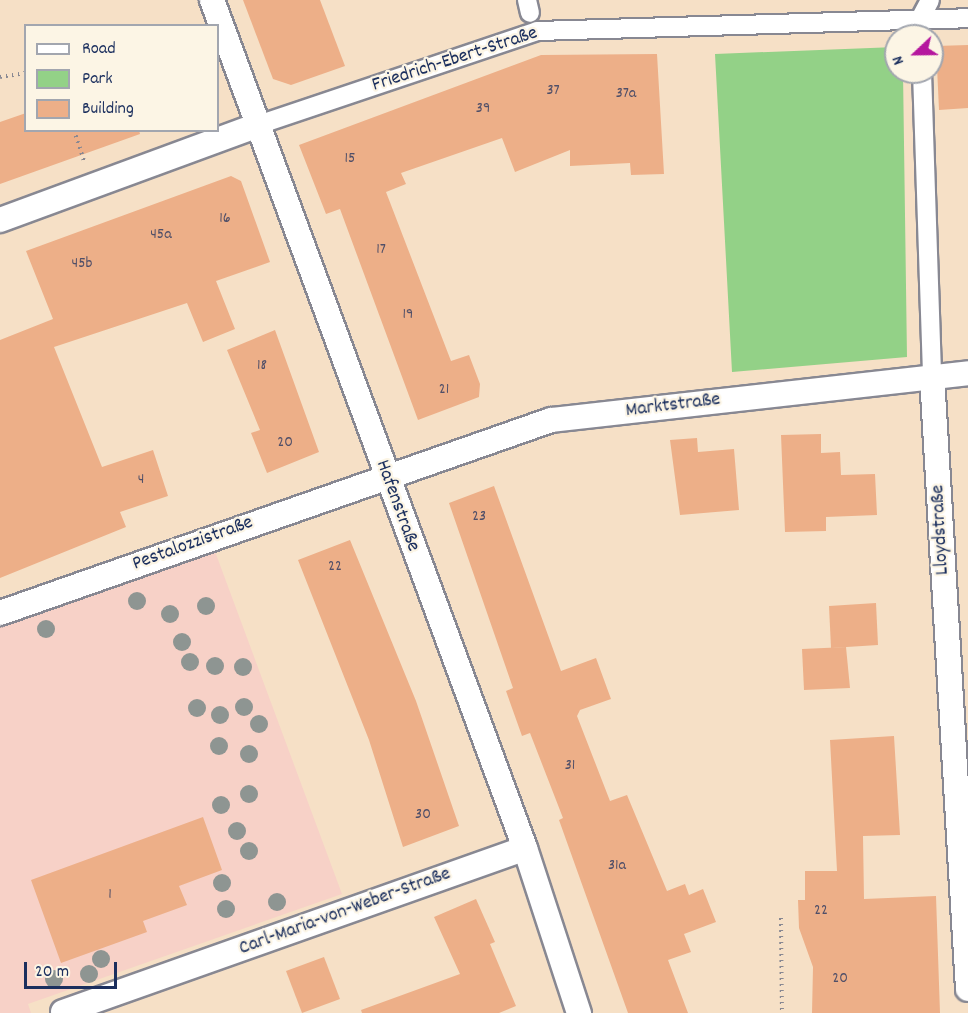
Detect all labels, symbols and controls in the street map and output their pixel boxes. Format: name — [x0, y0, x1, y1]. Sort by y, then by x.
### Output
street label: Friedrich-Ebert-Straße — [369, 22, 541, 98]
legend — [24, 24, 219, 132]
north arrow — [884, 24, 944, 84]
text: Road — [82, 37, 116, 62]
text: N — [887, 52, 911, 68]
text: Park — [82, 67, 113, 92]
house number: 37 — [546, 81, 560, 101]
house number: 37a — [616, 84, 636, 104]
text: Building — [82, 97, 134, 122]
house number: 39 — [476, 99, 490, 119]
house number: 15 — [345, 149, 355, 169]
house number: 16 — [219, 209, 231, 229]
house number: 45a — [150, 225, 172, 245]
house number: 17 — [376, 240, 386, 260]
house number: 45b — [72, 254, 92, 274]
house number: 19 — [403, 305, 413, 325]
house number: 18 — [257, 356, 267, 376]
house number: 21 — [439, 380, 449, 400]
street label: Marktstraße — [624, 388, 722, 424]
house number: 20 — [277, 433, 293, 453]
street label: Hafenstraße — [369, 457, 425, 555]
house number: 4 — [138, 470, 144, 490]
street label: Lloydstraße — [927, 484, 955, 576]
house number: 23 — [472, 507, 486, 527]
street label: Pestalozzistraße — [129, 511, 257, 577]
house number: 22 — [328, 557, 342, 577]
house number: 31 — [565, 756, 575, 776]
house number: 30 — [415, 805, 431, 825]
house number: 31a — [608, 856, 626, 876]
street label: Carl-Maria-von-Weber-Straße — [236, 863, 454, 961]
house number: 1 — [108, 885, 112, 905]
house number: 22 — [814, 901, 828, 921]
scale bar — [27, 950, 120, 988]
text: 20 m — [35, 960, 69, 985]
house number: 20 — [832, 969, 848, 989]

